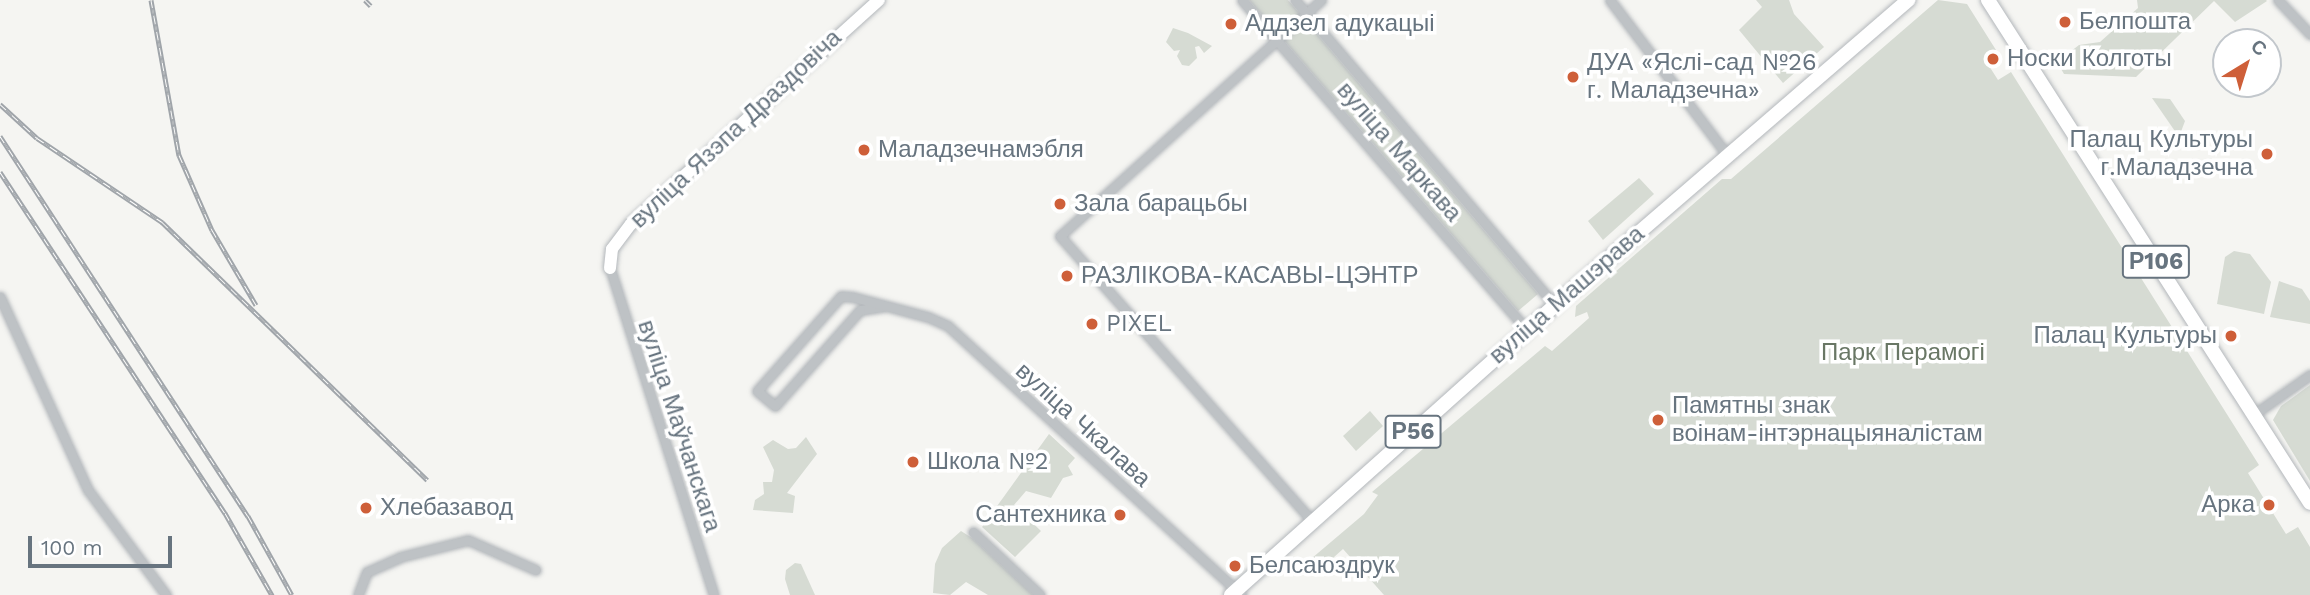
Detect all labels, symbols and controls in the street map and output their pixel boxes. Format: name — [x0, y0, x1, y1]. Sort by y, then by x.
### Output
place label: Белпошта — [2079, 8, 2191, 36]
place label: Аддзел адукацыі — [1245, 10, 1435, 38]
marker: Белпошта — [2057, 14, 2073, 30]
marker: Аддзел адукацыі — [1223, 16, 1239, 32]
street label: вуліца Язэпа Драздовіча — [625, 24, 847, 234]
north arrow — [2212, 28, 2282, 98]
text: С — [2247, 34, 2271, 61]
place label: Носки Колготы — [2007, 45, 2172, 73]
place label: ДУА «Яслі-сад №26 г. Маладзечна» — [1587, 49, 1816, 105]
marker: Носки Колготы — [1985, 51, 2001, 67]
marker: ДУА «Яслі-сад №26 г. Маладзечна» — [1565, 69, 1581, 85]
street label: вуліца Маркава — [1331, 76, 1467, 228]
place label: Палац Культуры г.Маладзечна — [2069, 126, 2253, 182]
place label: Маладзечнамэбля — [878, 136, 1084, 164]
marker: Маладзечнамэбля — [856, 142, 872, 158]
marker: Палац Культуры г.Маладзечна — [2259, 146, 2275, 162]
place label: Зала барацьбы — [1074, 190, 1248, 218]
marker: Зала барацьбы — [1052, 196, 1068, 212]
street label: вуліца Машэрава — [1484, 220, 1650, 370]
road number: Р106 — [2121, 243, 2191, 282]
place label: РАЗЛІКОВА-КАСАВЫ-ЦЭНТР — [1081, 262, 1418, 290]
marker: РАЗЛІКОВА-КАСАВЫ-ЦЭНТР — [1059, 268, 1075, 284]
place label: PIXEL — [1106, 310, 1172, 338]
street label: вуліца Маўчанскага — [631, 316, 727, 536]
marker: PIXEL — [1084, 316, 1100, 332]
place label: Палац Культуры — [2033, 322, 2217, 350]
marker: Палац Культуры — [2223, 328, 2239, 344]
park label: Парк Перамогі — [1821, 339, 1985, 367]
street label: вуліца Чкалава — [1010, 357, 1156, 493]
place label: Памятны знак воінам-інтэрнацыяналістам — [1672, 392, 1983, 448]
road number: Р56 — [1383, 412, 1443, 452]
marker: Памятны знак воінам-інтэрнацыяналістам — [1650, 412, 1666, 428]
place label: Школа №2 — [927, 448, 1048, 476]
marker: Школа №2 — [905, 454, 921, 470]
place label: Арка — [2201, 491, 2255, 519]
place label: Хлебазавод — [380, 494, 513, 522]
marker: Арка — [2261, 497, 2277, 513]
marker: Хлебазавод — [358, 500, 374, 516]
place label: Сантехника — [975, 501, 1106, 529]
marker: Сантехника — [1112, 507, 1128, 523]
scale bar — [32, 522, 175, 566]
text: 100 m — [41, 535, 103, 560]
place label: Белсаюздрук — [1249, 552, 1395, 580]
marker: Белсаюздрук — [1227, 558, 1243, 574]

